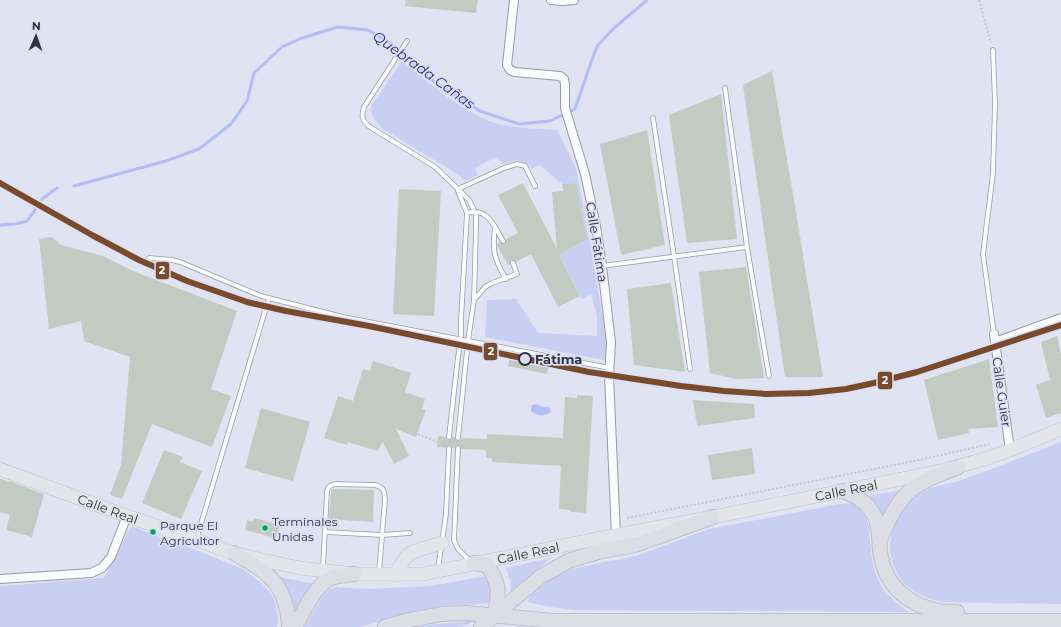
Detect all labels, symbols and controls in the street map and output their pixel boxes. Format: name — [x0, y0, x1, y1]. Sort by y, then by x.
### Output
north arrow — [16, 16, 56, 56]
text: N — [32, 19, 41, 33]
water label: Quebrada Cañas — [369, 27, 479, 113]
street label: Calle Fátima — [583, 201, 611, 283]
line badge: 2 — [155, 261, 170, 280]
text: 2 — [159, 263, 166, 277]
line badge: 2 — [483, 342, 498, 361]
text: 2 — [488, 344, 495, 358]
place label: Fátima — [535, 351, 582, 367]
marker: Fátima — [518, 352, 532, 366]
street label: Calle Guier — [989, 356, 1015, 428]
line badge: 2 — [877, 371, 893, 390]
text: 2 — [882, 373, 889, 387]
street label: Calle Real — [813, 476, 879, 504]
street label: Calle Real — [75, 490, 140, 527]
place label: Terminales Unidas — [272, 514, 338, 544]
place label: Parque El Agricultor — [160, 518, 220, 548]
marker: Terminales Unidas — [260, 523, 270, 533]
marker: Parque El Agricultor — [148, 527, 158, 537]
street label: Calle Real — [496, 539, 561, 567]

